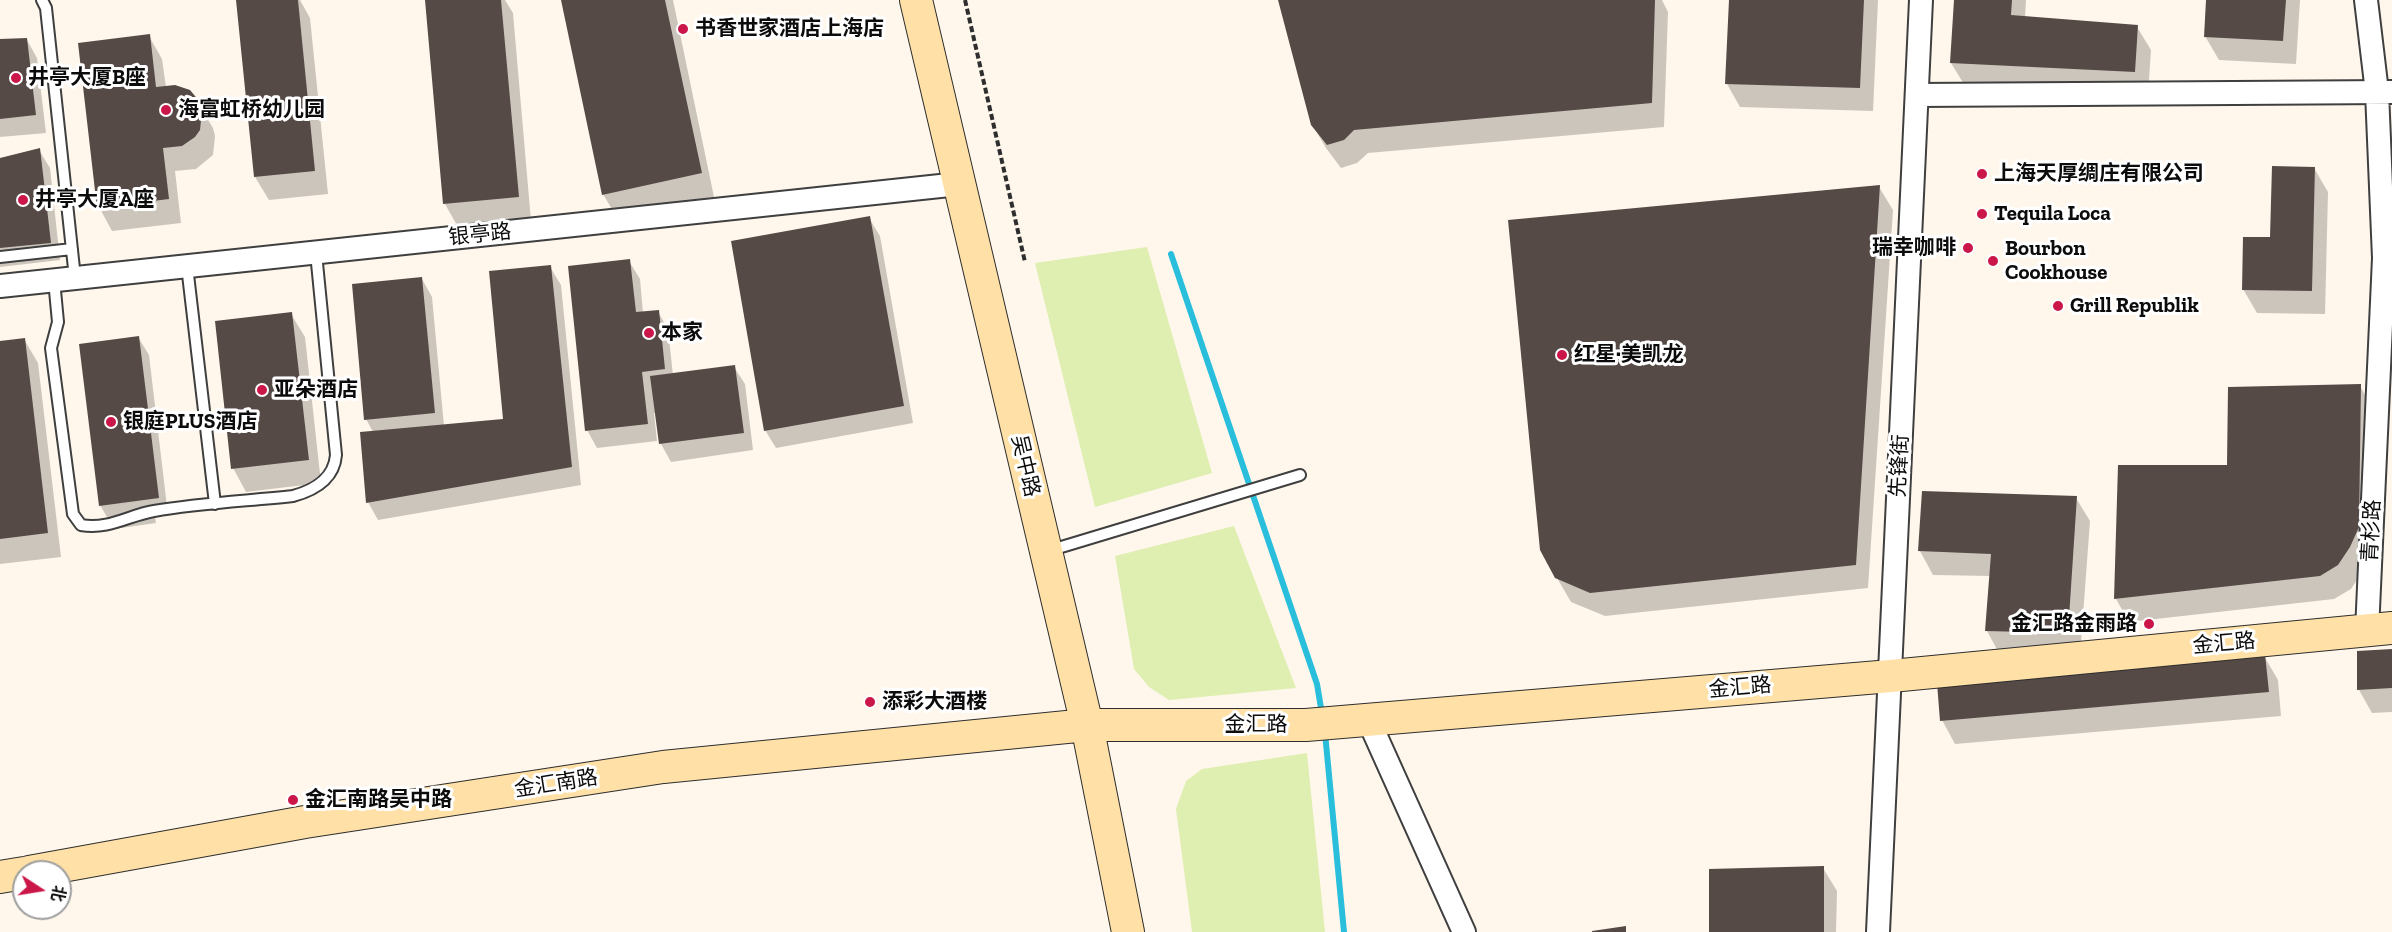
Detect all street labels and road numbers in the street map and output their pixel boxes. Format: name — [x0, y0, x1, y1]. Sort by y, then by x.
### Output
street label: 银亭路 — [447, 219, 513, 251]
street label: 吴中路 — [1006, 432, 1044, 500]
street label: 先锋街 — [1886, 434, 1914, 498]
street label: 青杉路 — [2358, 499, 2386, 563]
street label: 金汇路 — [2192, 629, 2256, 659]
street label: 金汇路 — [1708, 673, 1772, 703]
street label: 金汇路 — [1225, 712, 1287, 738]
street label: 金汇南路 — [513, 765, 599, 803]

